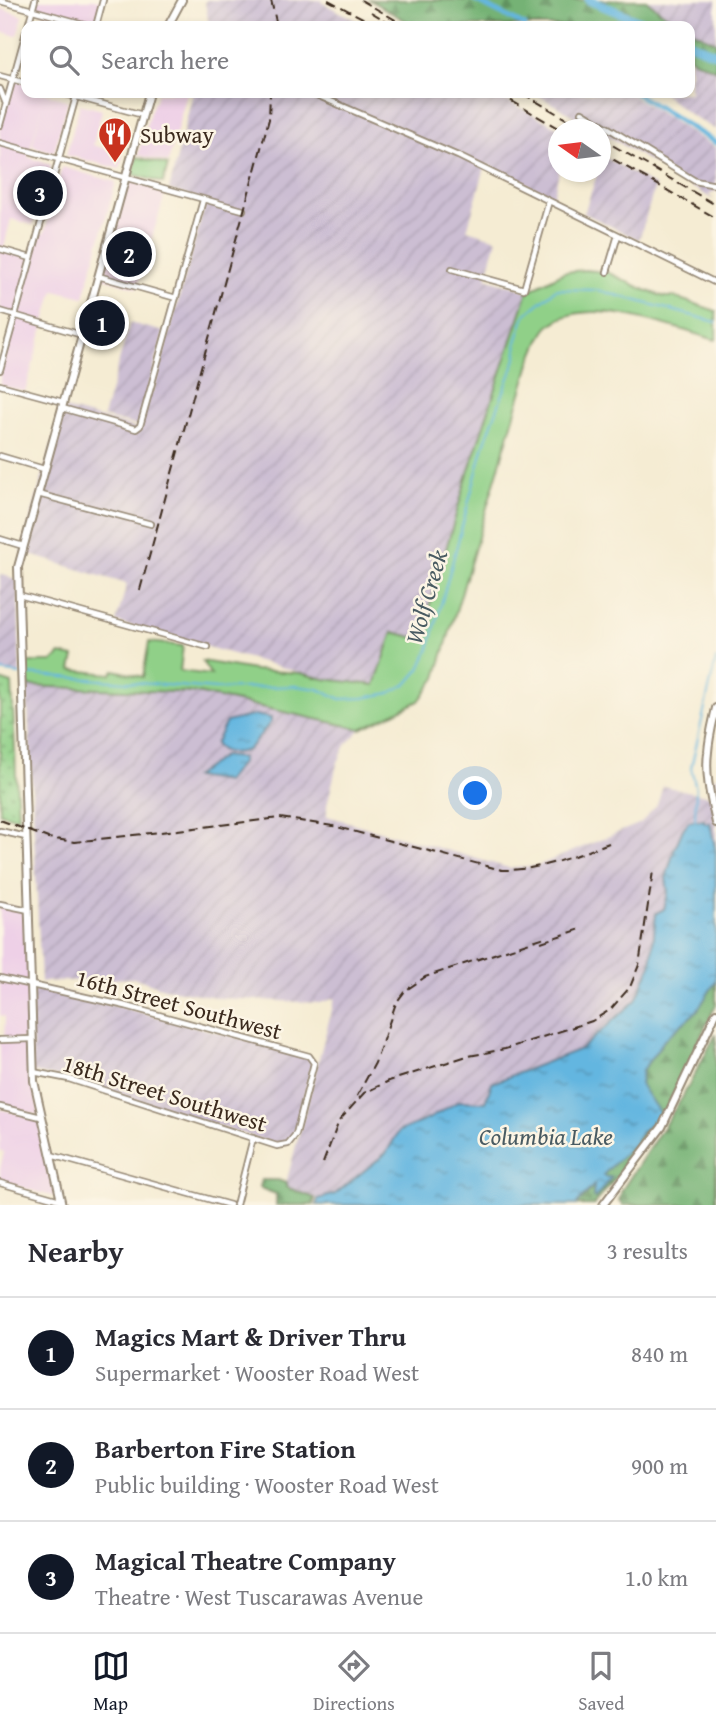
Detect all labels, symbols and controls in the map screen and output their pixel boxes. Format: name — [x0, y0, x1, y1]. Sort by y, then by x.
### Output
search box — [21, 21, 695, 98]
text: Search here — [101, 40, 229, 79]
icon: search — [45, 41, 83, 79]
restaurant icon: Subway — [96, 115, 134, 164]
place label: Subway — [140, 118, 214, 151]
north arrow — [548, 119, 611, 182]
pin: 3 — [17, 167, 63, 219]
pin: 2 — [106, 228, 152, 280]
pin: 1 — [79, 297, 125, 349]
water label: Wolf Creek — [396, 546, 456, 648]
your location — [458, 776, 492, 810]
street label: 16th Street Southwest — [72, 961, 286, 1047]
street label: 18th Street Southwest — [59, 1046, 271, 1140]
water label: Columbia Lake — [479, 1119, 613, 1154]
text: Nearby — [28, 1229, 124, 1273]
text: 3 results — [607, 1234, 688, 1267]
text: Magics Mart & Driver Thru — [95, 1317, 406, 1356]
text: 1 — [45, 1337, 57, 1370]
text: 840 m — [631, 1337, 688, 1370]
text: Supermarket · Wooster Road West — [95, 1356, 419, 1389]
text: Barberton Fire Station — [95, 1429, 356, 1468]
text: 2 — [45, 1449, 57, 1482]
text: 900 m — [631, 1449, 688, 1482]
text: Public building · Wooster Road West — [95, 1468, 439, 1501]
text: Magical Theatre Company — [95, 1541, 396, 1580]
text: 3 — [45, 1561, 57, 1594]
text: 1.0 km — [625, 1561, 688, 1594]
text: Theatre · West Tuscarawas Avenue — [95, 1580, 423, 1613]
tab: Map — [92, 1647, 130, 1717]
tab: Directions — [313, 1647, 395, 1717]
tab: Saved — [578, 1647, 624, 1717]

